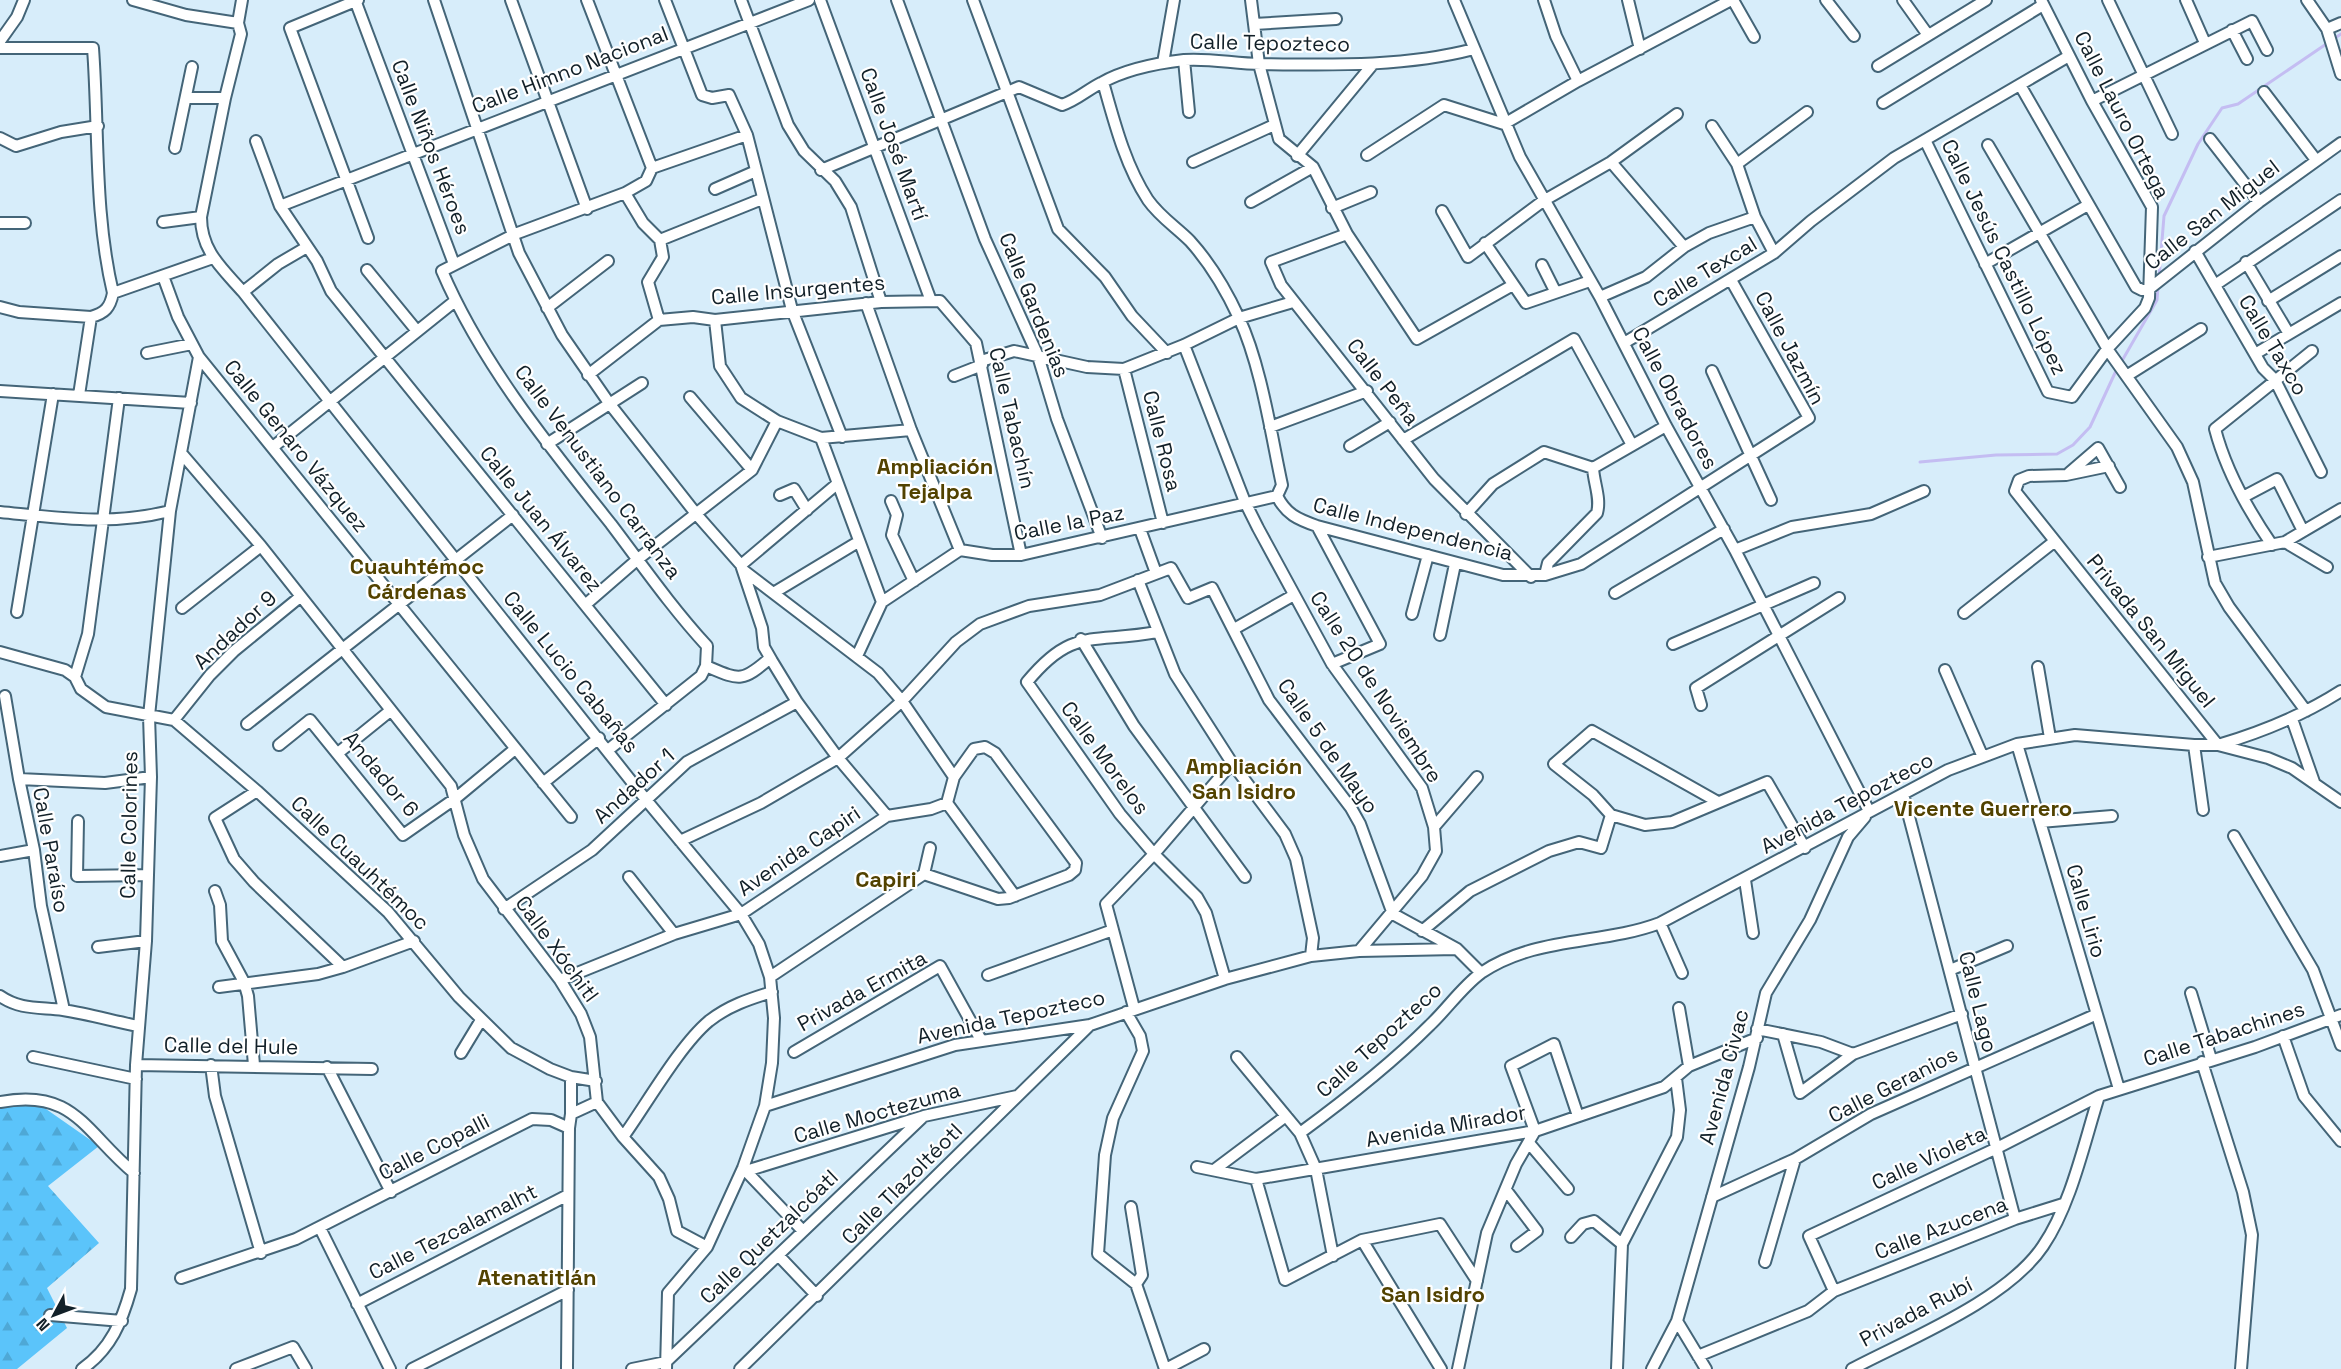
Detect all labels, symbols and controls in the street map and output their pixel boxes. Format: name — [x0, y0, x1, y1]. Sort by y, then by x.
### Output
street label: Calle Himno Nacional — [468, 20, 672, 119]
street label: Calle Lauro Ortega — [2068, 26, 2176, 203]
street label: Calle Tepozteco — [1190, 28, 1350, 57]
street label: Calle Niños Héroes — [386, 55, 477, 238]
street label: Calle José Martí — [854, 64, 935, 225]
street label: Calle Jesús Castillo López — [1936, 134, 2073, 379]
street label: Calle San Miguel — [2139, 153, 2285, 276]
street label: Calle Gardenias — [993, 228, 1076, 381]
street label: Calle Texcal — [1648, 230, 1762, 313]
street label: Calle Insurgentes — [710, 268, 886, 311]
street label: Calle Jazmín — [1749, 286, 1832, 409]
street label: Calle Taxco — [2233, 289, 2314, 400]
street label: Calle Obradores — [1626, 322, 1724, 474]
street label: Calle Peña — [1341, 333, 1426, 431]
street label: Calle Tabachín — [983, 344, 1042, 491]
street label: Calle Genaro Vázquez — [218, 354, 374, 538]
street label: Calle Venustiano Carranza — [509, 359, 688, 584]
street label: Calle Rosa — [1137, 388, 1188, 494]
street label: Calle Juan Álvarez — [474, 440, 609, 597]
district label: Ampliación Tejalpa — [877, 452, 993, 505]
street label: Calle Independencia — [1310, 491, 1516, 566]
street label: Calle la Paz — [1012, 499, 1126, 546]
street label: Privada San Miguel — [2081, 548, 2222, 713]
district label: Cuauhtémoc Cárdenas — [350, 552, 484, 605]
street label: Andador 9 — [187, 584, 282, 675]
street label: Calle Lucio Cabañas — [498, 585, 645, 758]
street label: Calle 20 de Noviembre — [1304, 586, 1449, 788]
street label: Calle 5 de Mayo — [1272, 673, 1385, 819]
street label: Calle Morelos — [1055, 696, 1156, 820]
street label: Andador 6 — [338, 725, 425, 822]
street label: Andador 1 — [587, 742, 680, 829]
street label: Avenida Tepozteco — [1756, 746, 1938, 859]
street label: Calle Colorines — [114, 751, 143, 899]
district label: Ampliación San Isidro — [1186, 752, 1302, 805]
street label: Calle Paraíso — [27, 785, 76, 915]
street label: Calle Cuauhtémoc — [285, 790, 435, 936]
district label: Vicente Guerrero — [1894, 794, 2072, 822]
street label: Avenida Capiri — [732, 800, 865, 902]
street label: Calle Lirio — [2060, 861, 2113, 961]
district label: Capiri — [855, 865, 917, 893]
street label: Calle Xóchitl — [510, 890, 605, 1007]
street label: Privada Ermita — [792, 944, 931, 1037]
street label: Calle Lago — [1953, 948, 2004, 1055]
street label: Calle Tepozteco — [1310, 976, 1447, 1103]
street label: Avenida Tepozteco — [914, 983, 1107, 1050]
street label: Calle Tabachines — [2140, 995, 2308, 1072]
street label: Avenida Civac — [1692, 1006, 1755, 1148]
street label: Calle del Hule — [164, 1031, 298, 1060]
street label: Calle Geranios — [1824, 1040, 1962, 1129]
street label: Calle Moctezuma — [790, 1076, 963, 1149]
street label: Avenida Mirador — [1364, 1098, 1528, 1153]
street label: Calle Copalli — [374, 1107, 494, 1186]
street label: Calle Tlazoltéotl — [835, 1117, 968, 1250]
street label: Calle Violeta — [1867, 1119, 1990, 1196]
street label: Calle Quetzalcóatl — [694, 1164, 844, 1310]
street label: Calle Tezcalamalht — [364, 1177, 541, 1286]
street label: Calle Azucena — [1870, 1190, 2011, 1265]
district label: Atenatitlán — [477, 1263, 597, 1291]
street label: Privada Rubí — [1855, 1270, 1978, 1353]
district label: San Isidro — [1381, 1280, 1485, 1308]
north arrow — [24, 1285, 84, 1345]
text: N — [32, 1314, 55, 1335]

